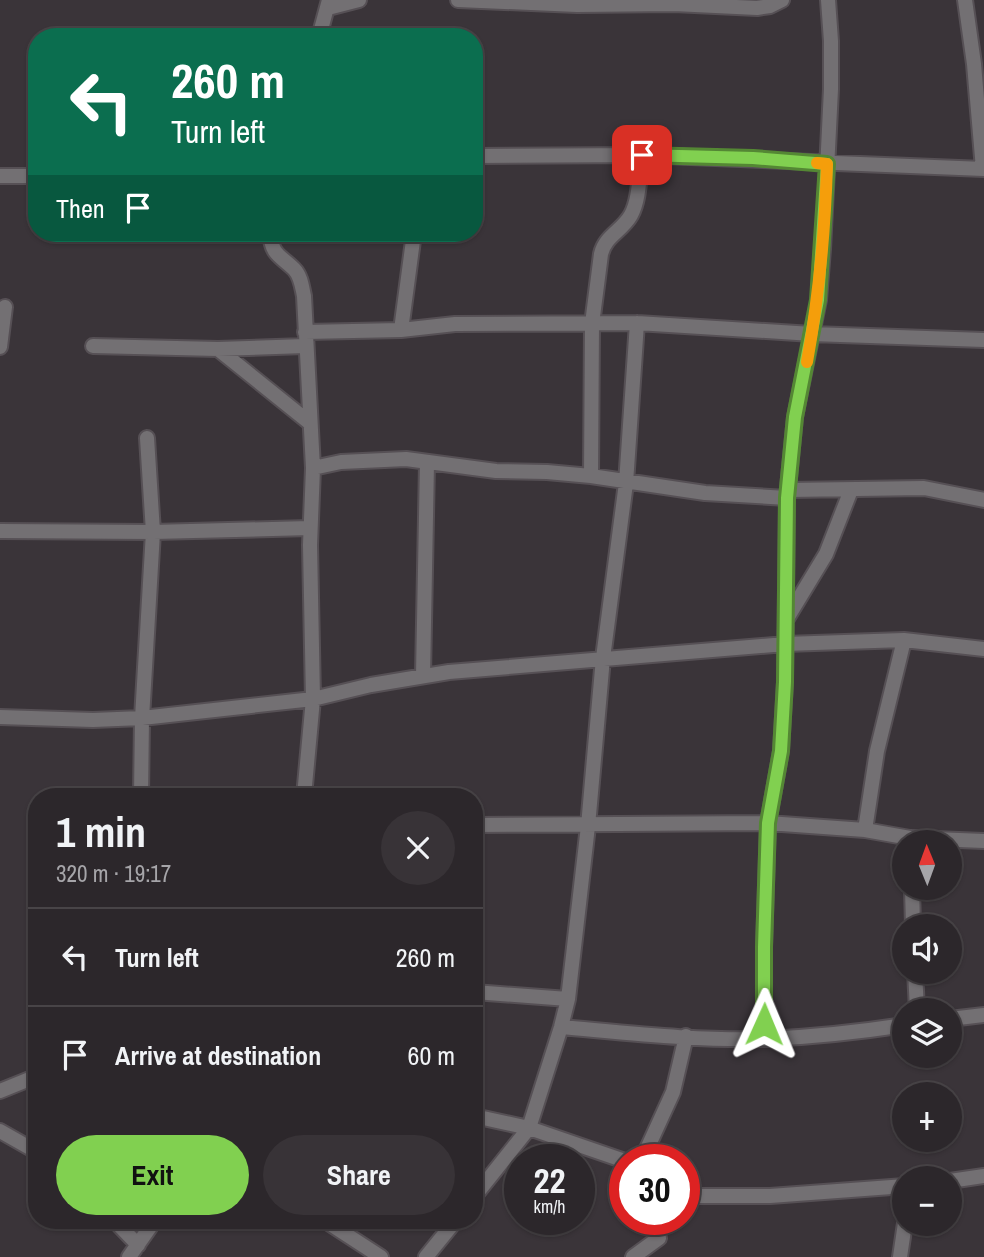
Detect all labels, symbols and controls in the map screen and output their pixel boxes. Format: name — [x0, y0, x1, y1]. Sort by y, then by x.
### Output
text: 260 m — [171, 47, 285, 113]
icon: left — [56, 56, 147, 147]
text: Turn left — [171, 110, 265, 153]
pin — [612, 125, 672, 185]
icon: arrive — [623, 136, 661, 174]
icon: arrive — [119, 189, 157, 227]
text: Then — [56, 191, 105, 226]
text: 1 min — [56, 804, 146, 860]
button: close — [381, 811, 455, 885]
north arrow — [892, 830, 962, 900]
map controls — [892, 830, 962, 1236]
text: 320 m · 19:17 — [56, 858, 171, 889]
button: sound — [892, 914, 962, 984]
icon: left — [56, 938, 94, 976]
text: Turn left — [115, 940, 199, 975]
text: 260 m — [396, 940, 455, 975]
position arrow — [727, 987, 801, 1061]
button: layers — [892, 998, 962, 1068]
icon: arrive — [56, 1036, 94, 1074]
text: Arrive at destination — [115, 1038, 321, 1073]
text: 60 m — [408, 1038, 455, 1073]
button: + — [892, 1082, 962, 1152]
button: Exit — [56, 1135, 249, 1215]
button: Share — [263, 1135, 455, 1215]
speed limit sign: 30 — [609, 1144, 700, 1235]
text: 22 — [534, 1157, 565, 1204]
button: − — [892, 1166, 962, 1236]
text: km/h — [534, 1194, 566, 1219]

